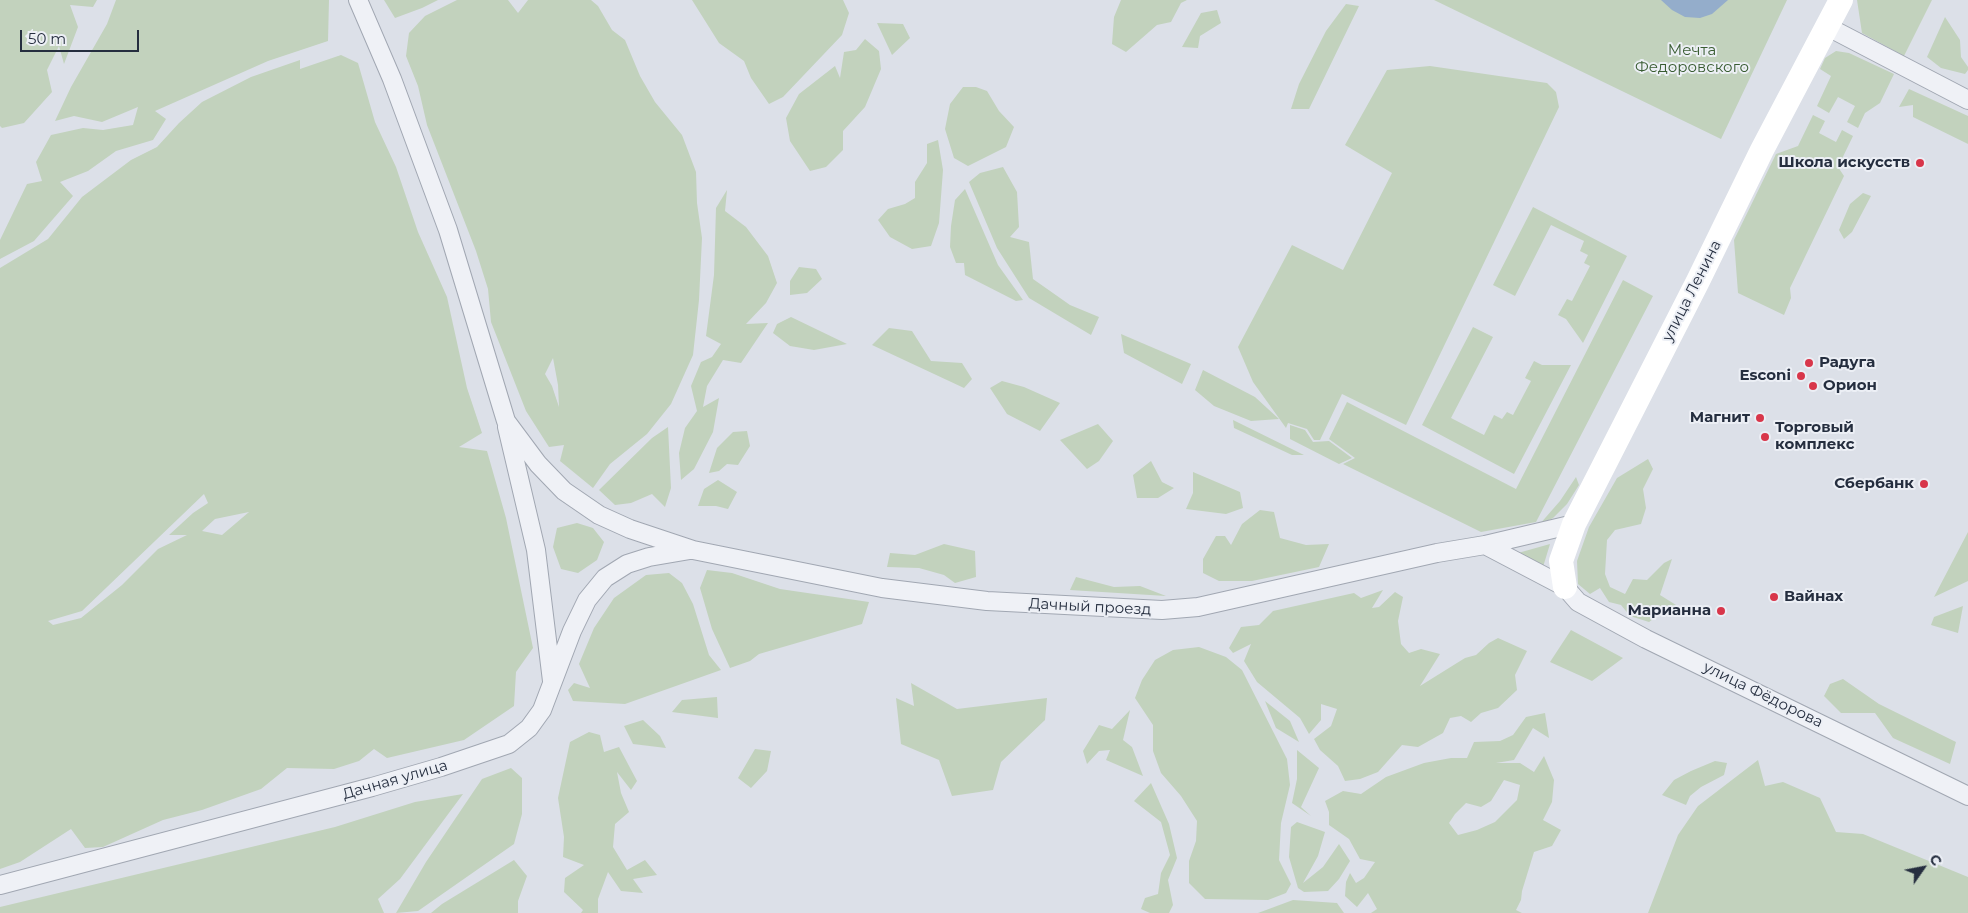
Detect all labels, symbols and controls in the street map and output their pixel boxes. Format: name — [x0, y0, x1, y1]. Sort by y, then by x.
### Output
scale bar — [22, 20, 141, 52]
text: 50 m — [28, 29, 66, 48]
park label: Мечта Федоровского — [1635, 42, 1749, 77]
place label: Школа искусств — [1778, 154, 1910, 172]
marker: Школа искусств — [1914, 157, 1926, 169]
street label: улица Ленина — [1659, 237, 1725, 345]
place label: Радуга — [1819, 354, 1875, 372]
marker: Радуга — [1803, 357, 1815, 369]
place label: Esconi — [1740, 367, 1791, 385]
marker: Esconi — [1795, 370, 1807, 382]
place label: Орион — [1823, 377, 1877, 395]
marker: Орион — [1807, 380, 1819, 392]
place label: Магнит — [1690, 409, 1750, 427]
marker: Магнит — [1754, 412, 1766, 424]
place label: Торговый комплекс — [1775, 419, 1855, 454]
marker: Торговый комплекс — [1759, 431, 1771, 443]
place label: Сбербанк — [1834, 475, 1914, 493]
marker: Сбербанк — [1918, 478, 1930, 490]
place label: Вайнах — [1784, 588, 1843, 606]
marker: Вайнах — [1768, 591, 1780, 603]
street label: Дачный проезд — [1028, 595, 1152, 619]
place label: Марианна — [1627, 602, 1711, 620]
marker: Марианна — [1715, 605, 1727, 617]
street label: улица Фёдорова — [1700, 658, 1826, 732]
street label: Дачная улица — [340, 756, 450, 804]
north arrow — [1898, 843, 1948, 893]
text: С — [1925, 851, 1946, 869]

